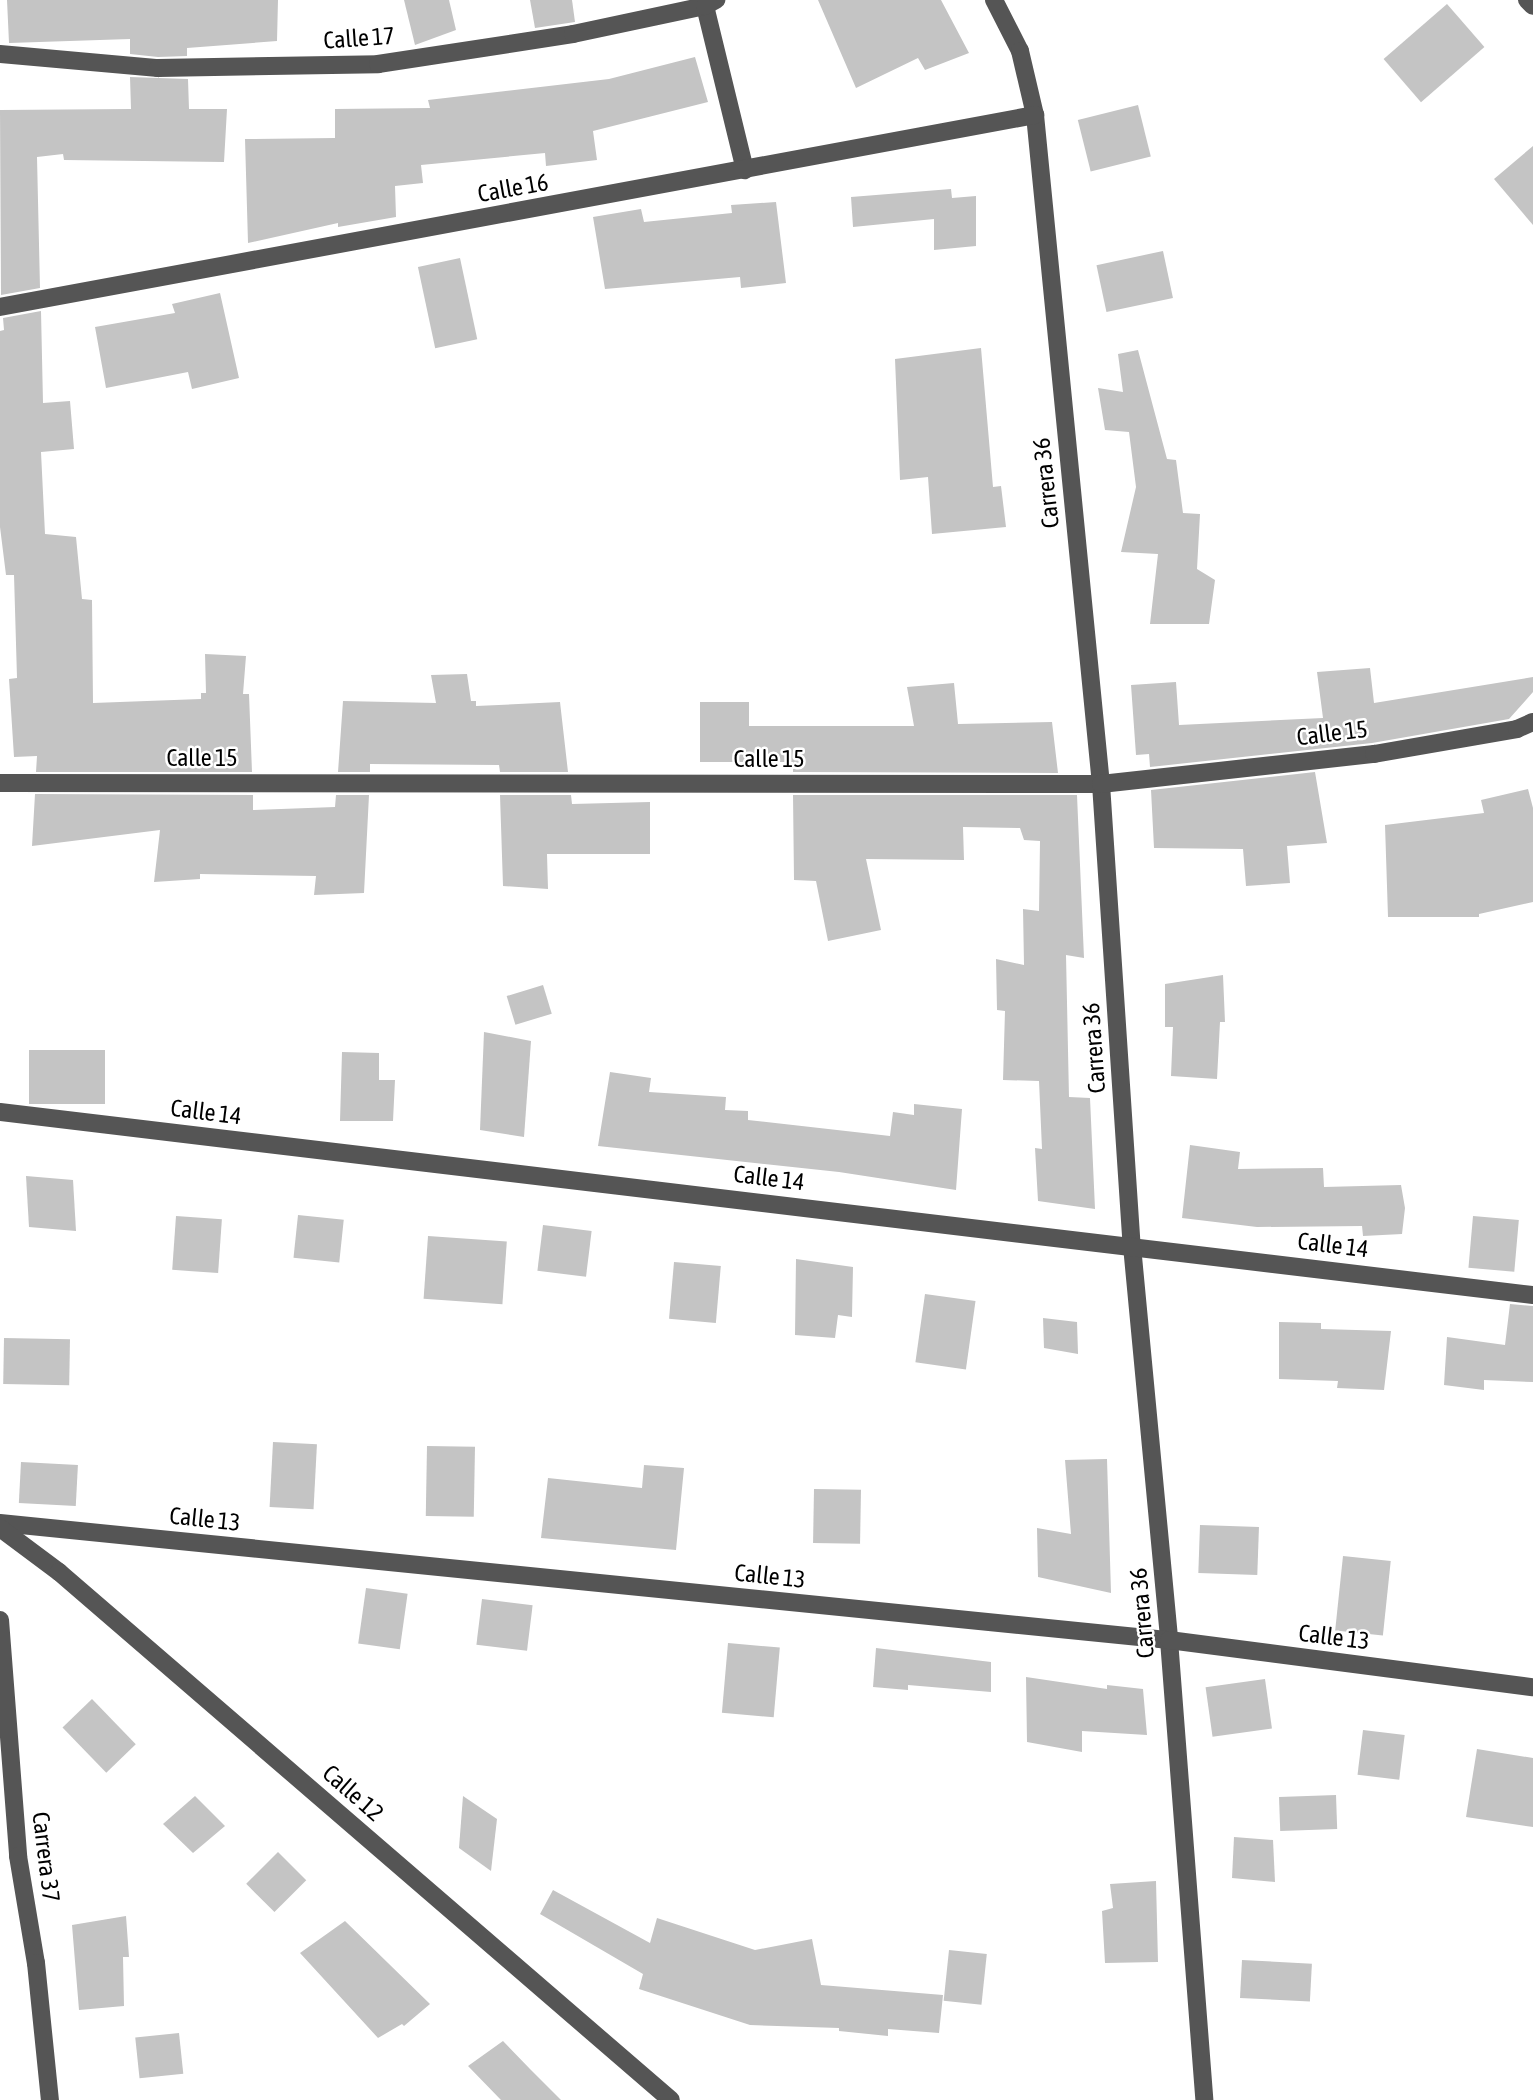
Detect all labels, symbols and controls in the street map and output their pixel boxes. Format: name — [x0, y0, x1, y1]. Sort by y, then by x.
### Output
street label: Calle 17 — [322, 21, 396, 55]
street label: Calle 16 — [475, 168, 551, 208]
street label: Carrera 36 — [1027, 436, 1065, 530]
street label: Calle 15 — [1295, 714, 1369, 752]
street label: Calle 15 — [166, 744, 238, 772]
street label: Calle 15 — [733, 745, 805, 773]
street label: Carrera 36 — [1076, 1002, 1112, 1094]
street label: Calle 14 — [169, 1093, 243, 1131]
street label: Calle 14 — [732, 1159, 806, 1197]
street label: Calle 14 — [1296, 1226, 1370, 1264]
street label: Calle 13 — [168, 1501, 242, 1537]
street label: Calle 13 — [733, 1558, 807, 1594]
street label: Carrera 36 — [1124, 1567, 1160, 1659]
street label: Calle 13 — [1297, 1618, 1371, 1656]
street label: Calle 12 — [317, 1759, 389, 1827]
street label: Carrera 37 — [26, 1810, 66, 1904]

